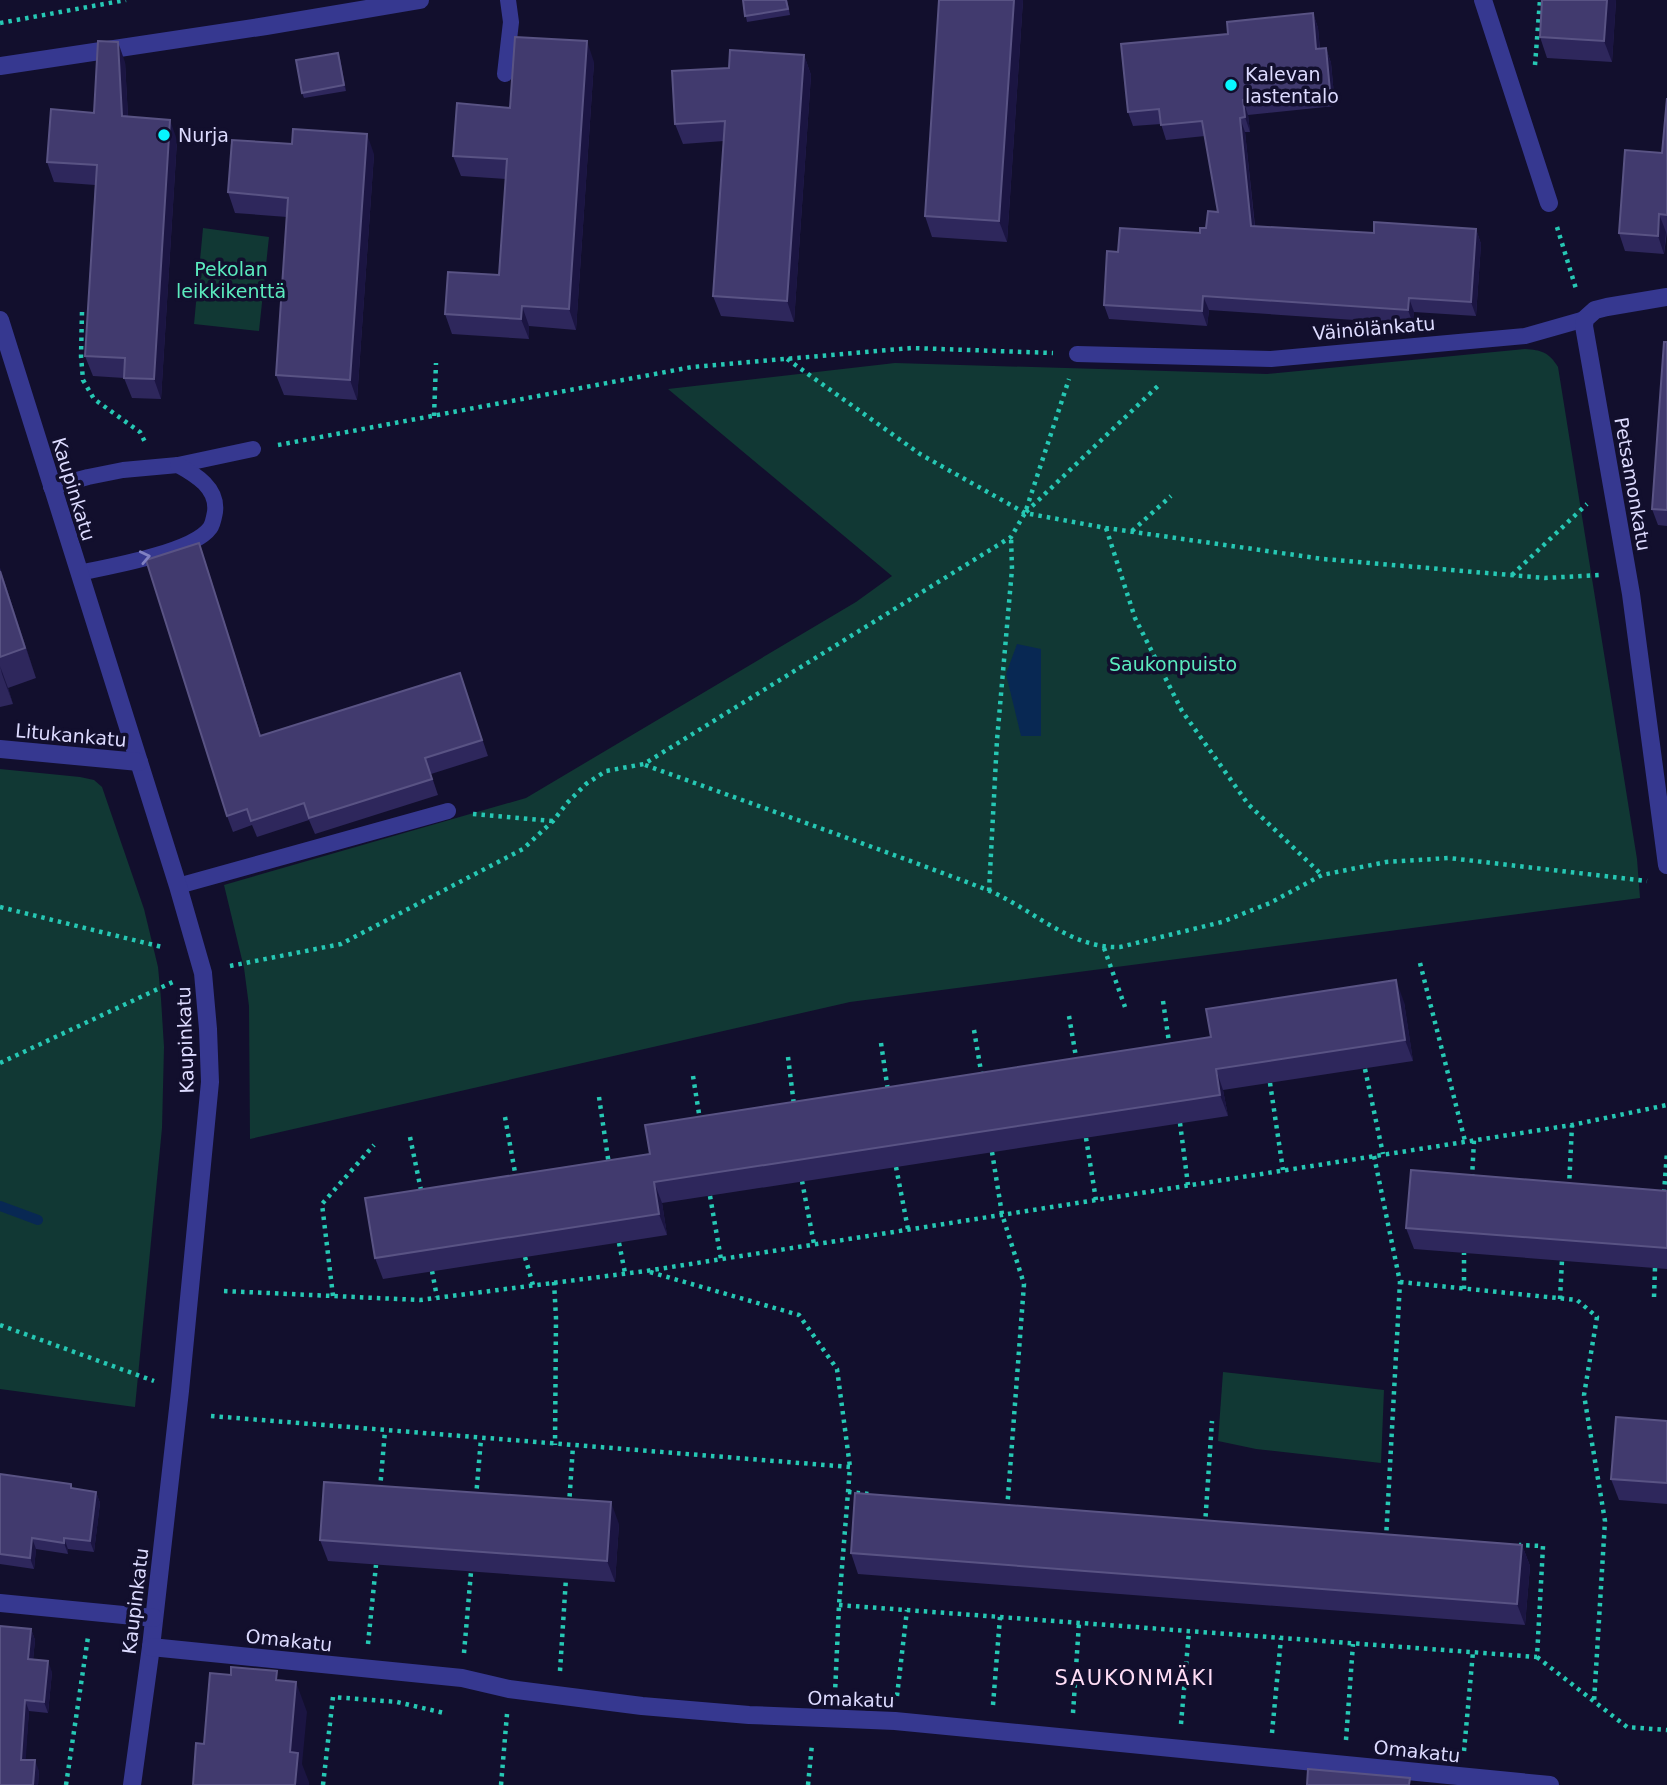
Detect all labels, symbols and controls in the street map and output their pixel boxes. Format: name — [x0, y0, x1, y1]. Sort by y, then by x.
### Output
place label: Kalevan lastentalo — [1245, 63, 1339, 107]
marker: Kalevan lastentalo — [1223, 77, 1239, 93]
place label: Nurja — [178, 124, 229, 146]
marker: Nurja — [156, 127, 172, 143]
park label: Pekolan leikkikenttä — [176, 258, 286, 302]
street label: Väinölänkatu — [1312, 312, 1436, 344]
street label: Petsamonkatu — [1610, 415, 1656, 553]
street label: Kaupinkatu — [48, 435, 100, 543]
one-way arrow — [139, 551, 151, 565]
park label: Saukonpuisto — [1109, 653, 1237, 675]
street label: Litukankatu — [14, 719, 128, 751]
street label: Kaupinkatu — [172, 986, 198, 1094]
street label: Kaupinkatu — [118, 1547, 152, 1655]
street label: Omakatu — [245, 1625, 333, 1655]
district label: SAUKONMÄKI — [1055, 1665, 1215, 1690]
street label: Omakatu — [807, 1686, 895, 1712]
street label: Omakatu — [1373, 1736, 1461, 1766]

